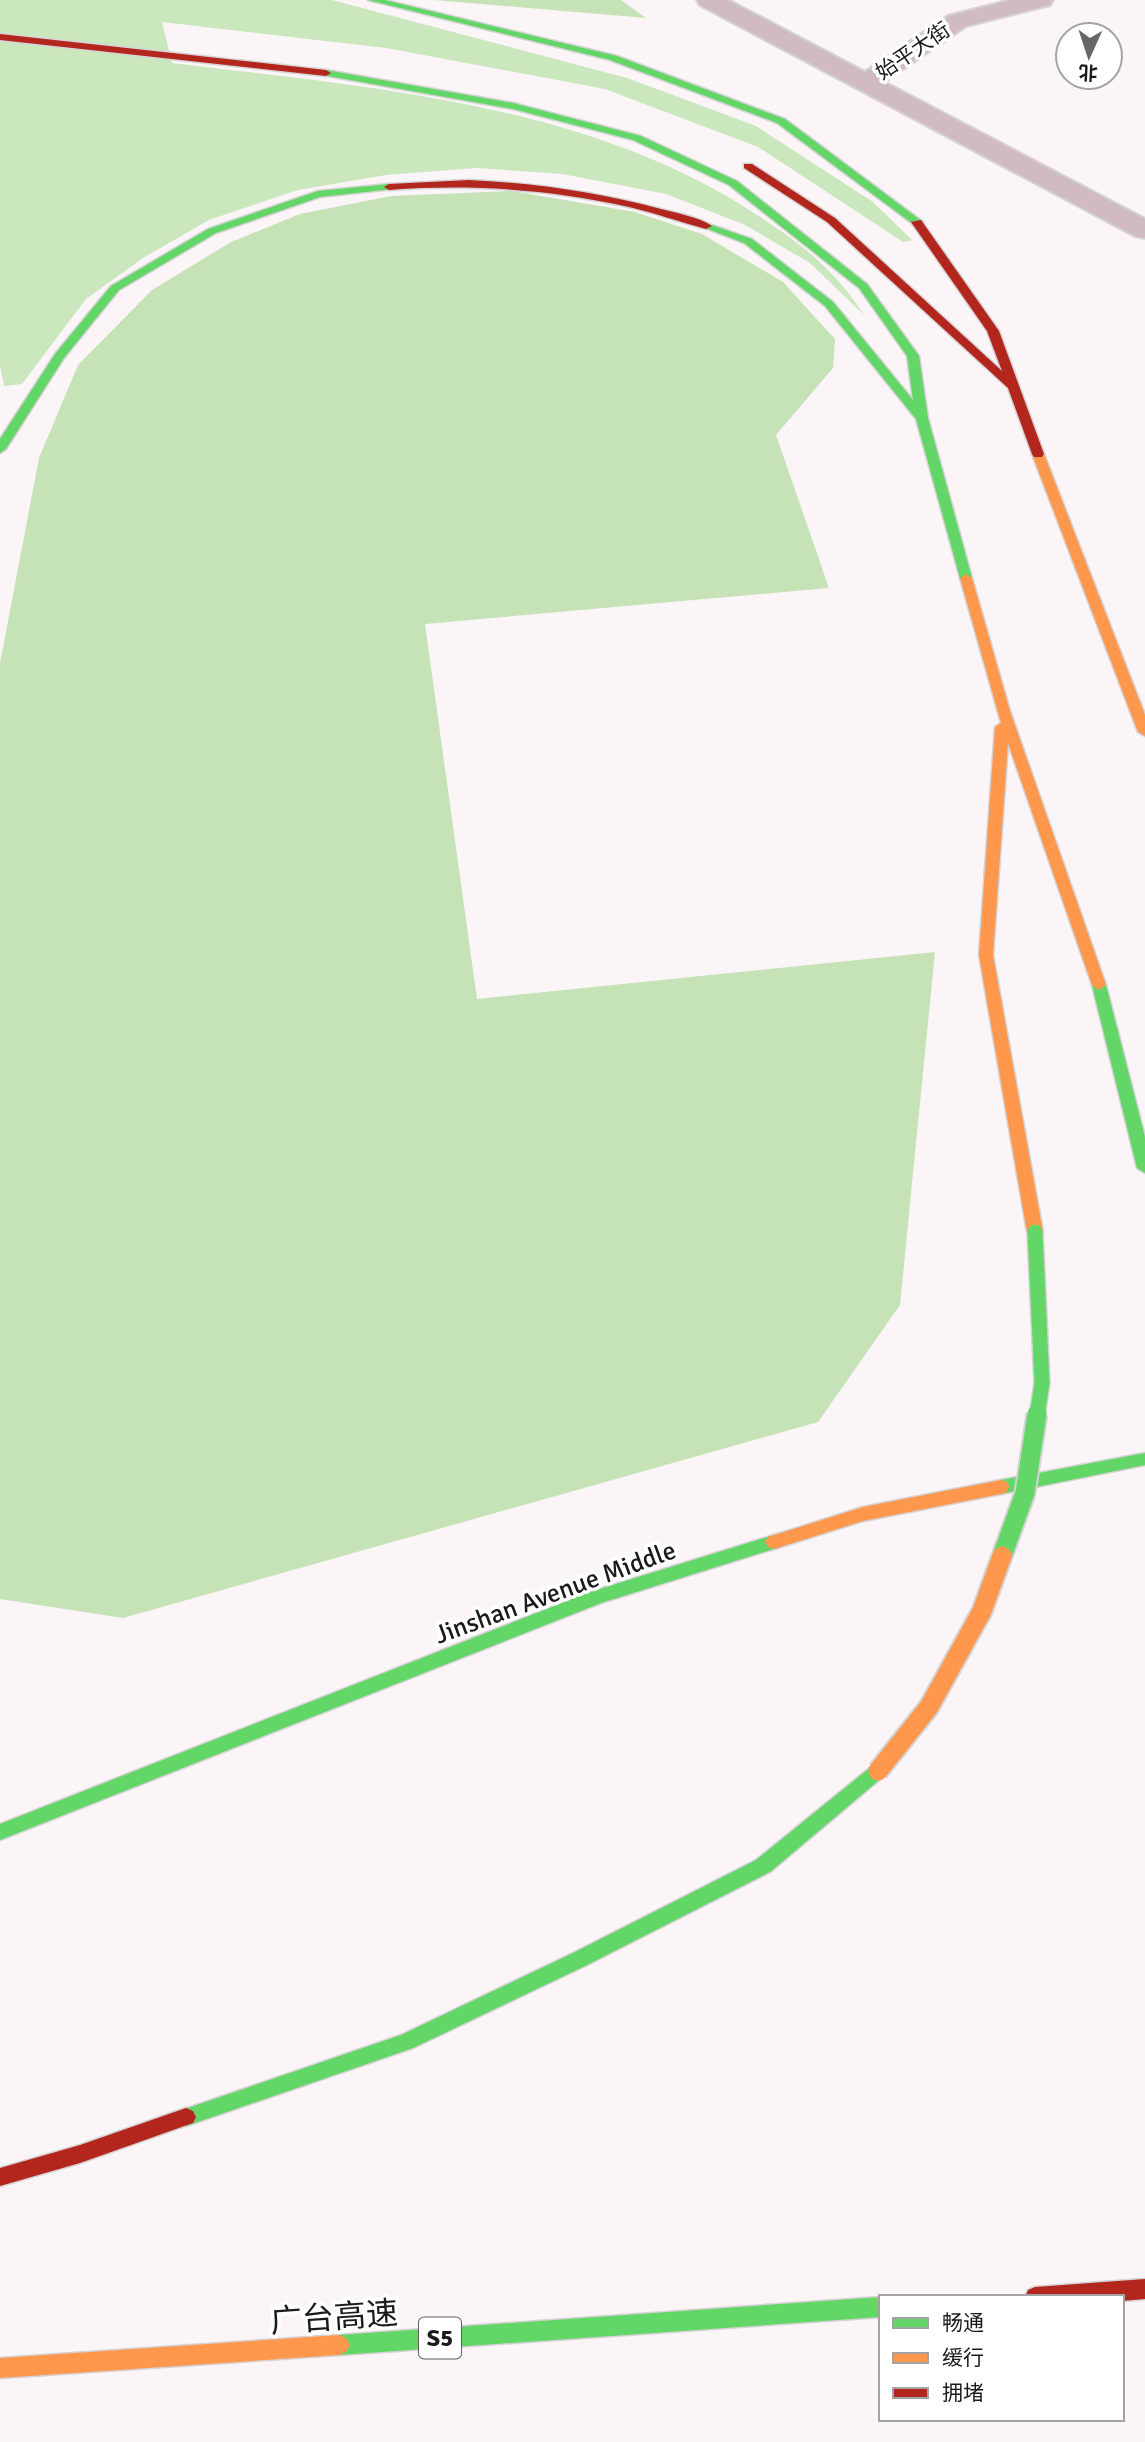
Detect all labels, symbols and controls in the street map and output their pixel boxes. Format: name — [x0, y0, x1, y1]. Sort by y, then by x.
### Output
street label: 始平大街 — [871, 17, 955, 85]
north arrow — [1054, 21, 1124, 91]
text: 北 — [1078, 59, 1098, 84]
street label: Jinshan Avenue Middle — [430, 1534, 680, 1652]
street label: 广台高速 — [269, 2294, 399, 2341]
legend — [879, 2295, 1124, 2421]
text: 畅通 — [942, 2310, 984, 2336]
road number: S5 — [419, 2318, 461, 2358]
text: 缓行 — [942, 2345, 984, 2371]
text: 拥堵 — [942, 2380, 984, 2406]

